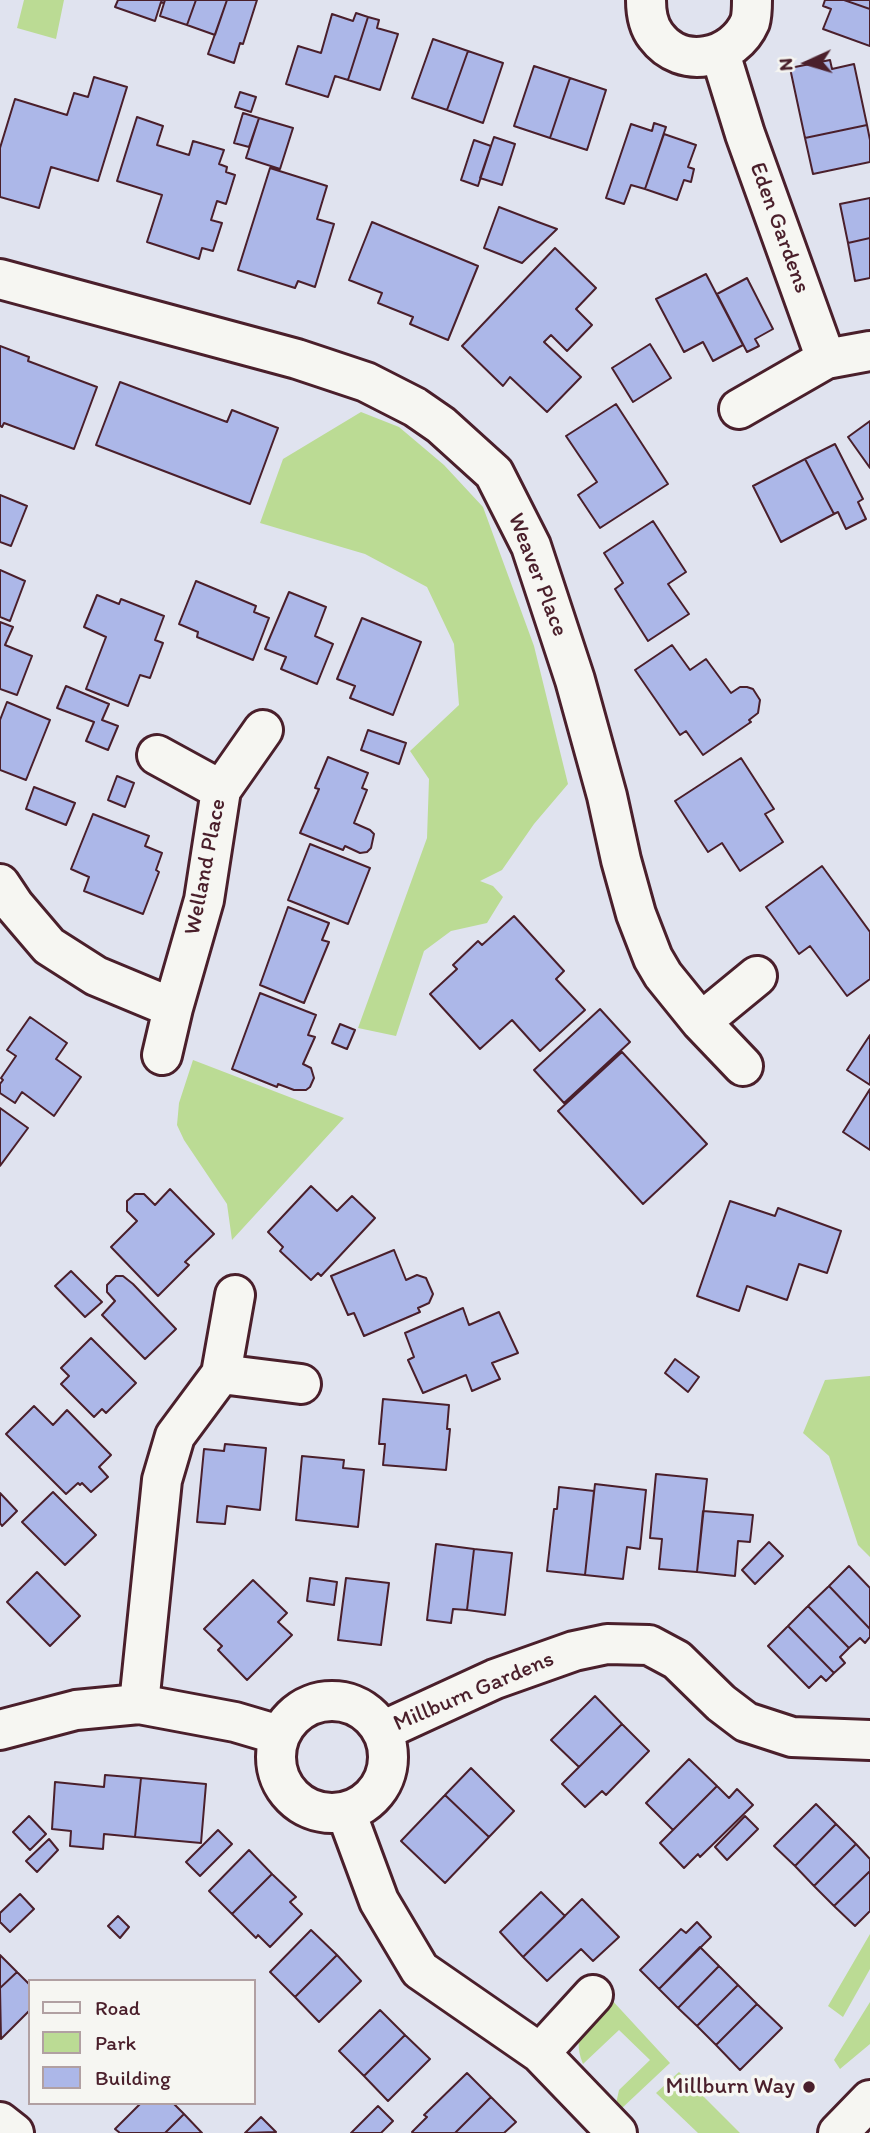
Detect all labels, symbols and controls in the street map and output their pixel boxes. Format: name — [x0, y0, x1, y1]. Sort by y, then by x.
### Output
north arrow — [772, 28, 842, 98]
text: N — [774, 57, 797, 72]
street label: Eden Gardens — [743, 159, 815, 297]
street label: Weaver Place — [501, 509, 573, 641]
street label: Welland Place — [179, 797, 233, 937]
street label: Millburn Gardens — [390, 1646, 558, 1738]
legend — [28, 1979, 256, 2105]
text: Road — [95, 1995, 140, 2020]
text: Park — [95, 2030, 136, 2055]
text: Building — [95, 2065, 171, 2090]
place label: Millburn Way — [665, 2073, 795, 2101]
marker: Millburn Way — [801, 2079, 817, 2095]

